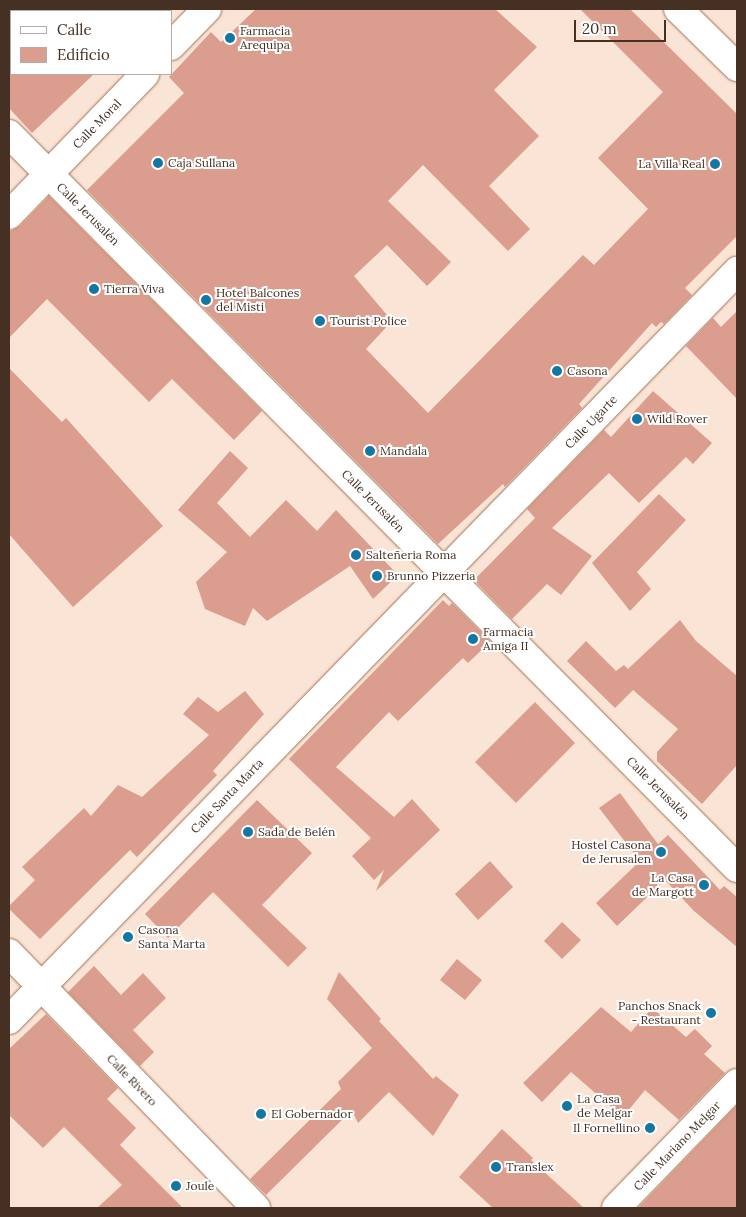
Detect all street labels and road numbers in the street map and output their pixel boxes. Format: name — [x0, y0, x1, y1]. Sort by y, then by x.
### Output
street label: Calle Moral — [70, 96, 124, 152]
street label: Calle Jerusalén — [54, 180, 122, 248]
street label: Calle Ugarte — [562, 392, 620, 452]
street label: Calle Jerusalén — [339, 467, 407, 535]
street label: Calle Jerusalén — [624, 754, 692, 822]
street label: Calle Santa Marta — [188, 756, 266, 836]
street label: Calle Rivero — [104, 1051, 160, 1109]
street label: Calle Mariano Melgar — [631, 1098, 723, 1194]

